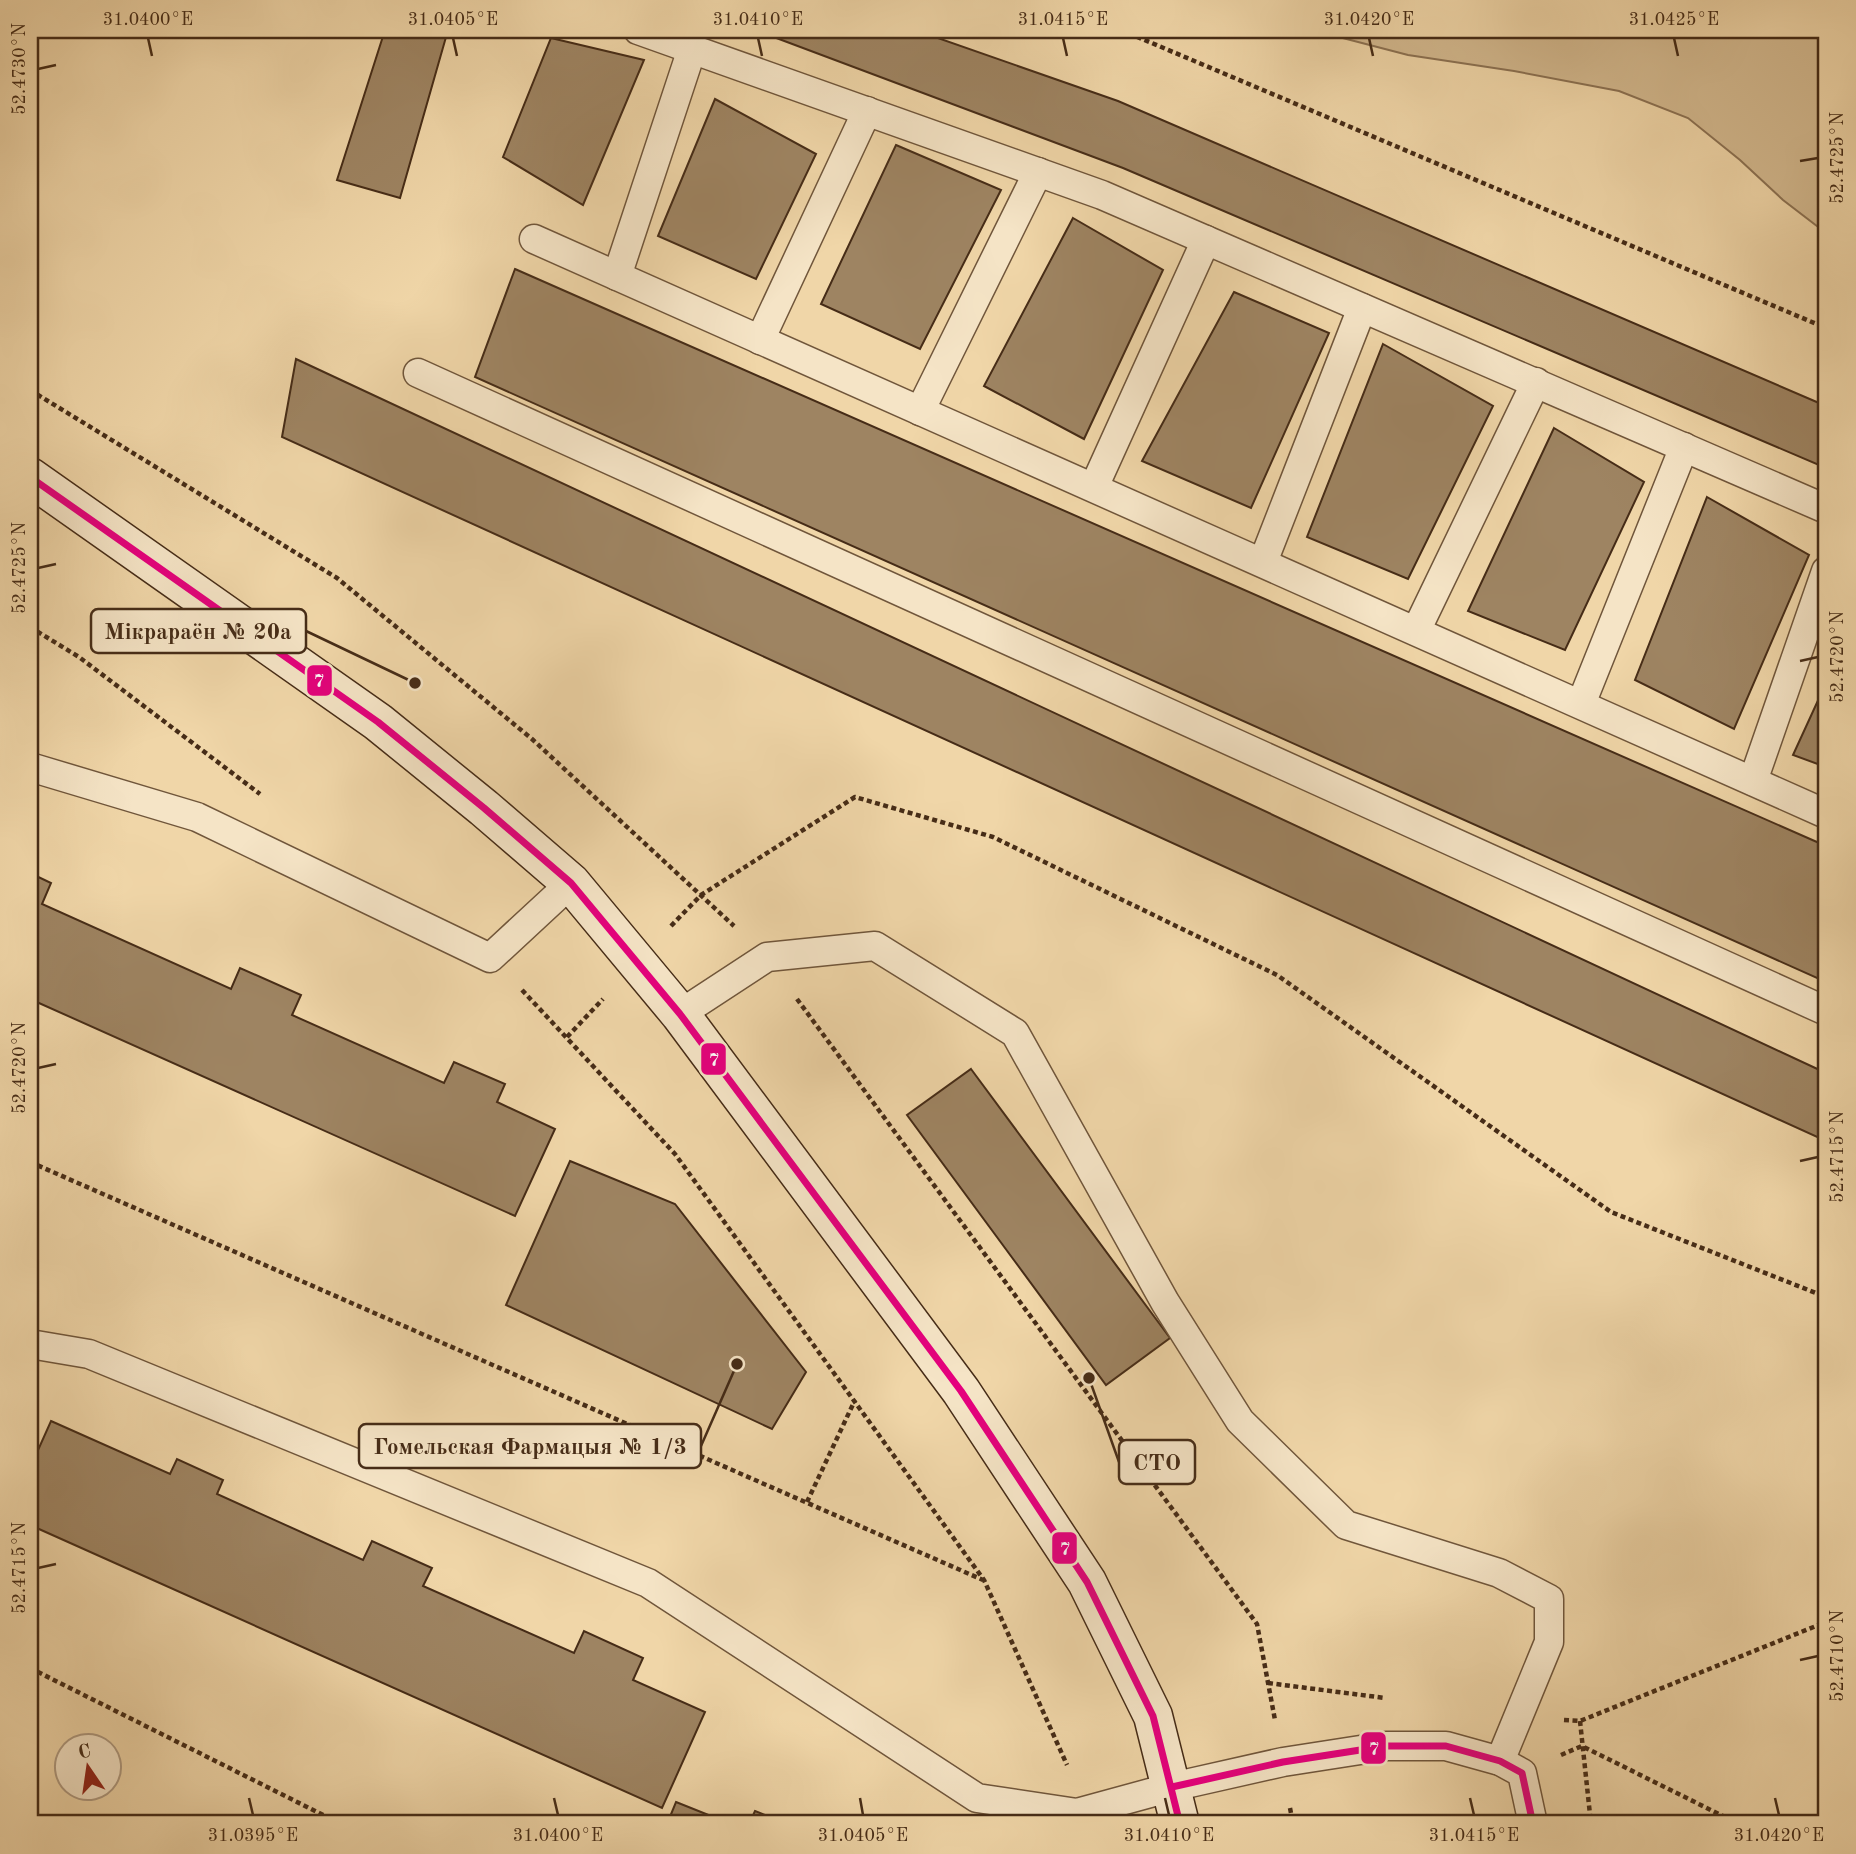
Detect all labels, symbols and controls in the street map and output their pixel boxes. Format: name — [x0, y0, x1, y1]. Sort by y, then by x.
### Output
text: 31.0400°E — [103, 11, 193, 29]
text: 31.0405°E — [408, 11, 498, 29]
text: 31.0410°E — [713, 11, 803, 29]
text: 31.0415°E — [1018, 11, 1108, 29]
text: 31.0420°E — [1324, 11, 1414, 29]
text: 31.0425°E — [1629, 11, 1719, 29]
text: 52.4730°N — [11, 23, 29, 115]
text: 52.4725°N — [1829, 112, 1847, 204]
text: 52.4725°N — [11, 522, 29, 614]
callout: Мікрараён № 20а — [91, 609, 306, 653]
text: 52.4720°N — [1829, 611, 1847, 703]
text: Мікрараён № 20а — [104, 621, 292, 644]
line badge: 7 — [306, 664, 333, 697]
text: 7 — [313, 673, 325, 692]
text: 52.4720°N — [11, 1022, 29, 1114]
line badge: 7 — [700, 1042, 727, 1076]
text: 7 — [708, 1052, 720, 1071]
text: 52.4715°N — [1829, 1111, 1847, 1203]
callout: Гомельская Фармацыя № 1/3 — [359, 1424, 701, 1468]
text: Гомельская Фармацыя № 1/3 — [373, 1436, 687, 1459]
callout: СТО — [1119, 1440, 1195, 1484]
text: СТО — [1133, 1452, 1181, 1475]
text: 52.4715°N — [11, 1522, 29, 1614]
line badge: 7 — [1051, 1531, 1078, 1565]
text: 7 — [1059, 1541, 1071, 1560]
text: 52.4710°N — [1829, 1610, 1847, 1702]
north arrow — [52, 1731, 122, 1801]
line badge: 7 — [1360, 1731, 1387, 1765]
text: 7 — [1368, 1741, 1380, 1760]
text: С — [76, 1742, 93, 1764]
text: 31.0395°E — [208, 1827, 298, 1845]
text: 31.0400°E — [513, 1827, 603, 1845]
text: 31.0405°E — [818, 1827, 908, 1845]
text: 31.0410°E — [1124, 1827, 1214, 1845]
text: 31.0415°E — [1429, 1827, 1519, 1845]
text: 31.0420°E — [1734, 1827, 1824, 1845]

